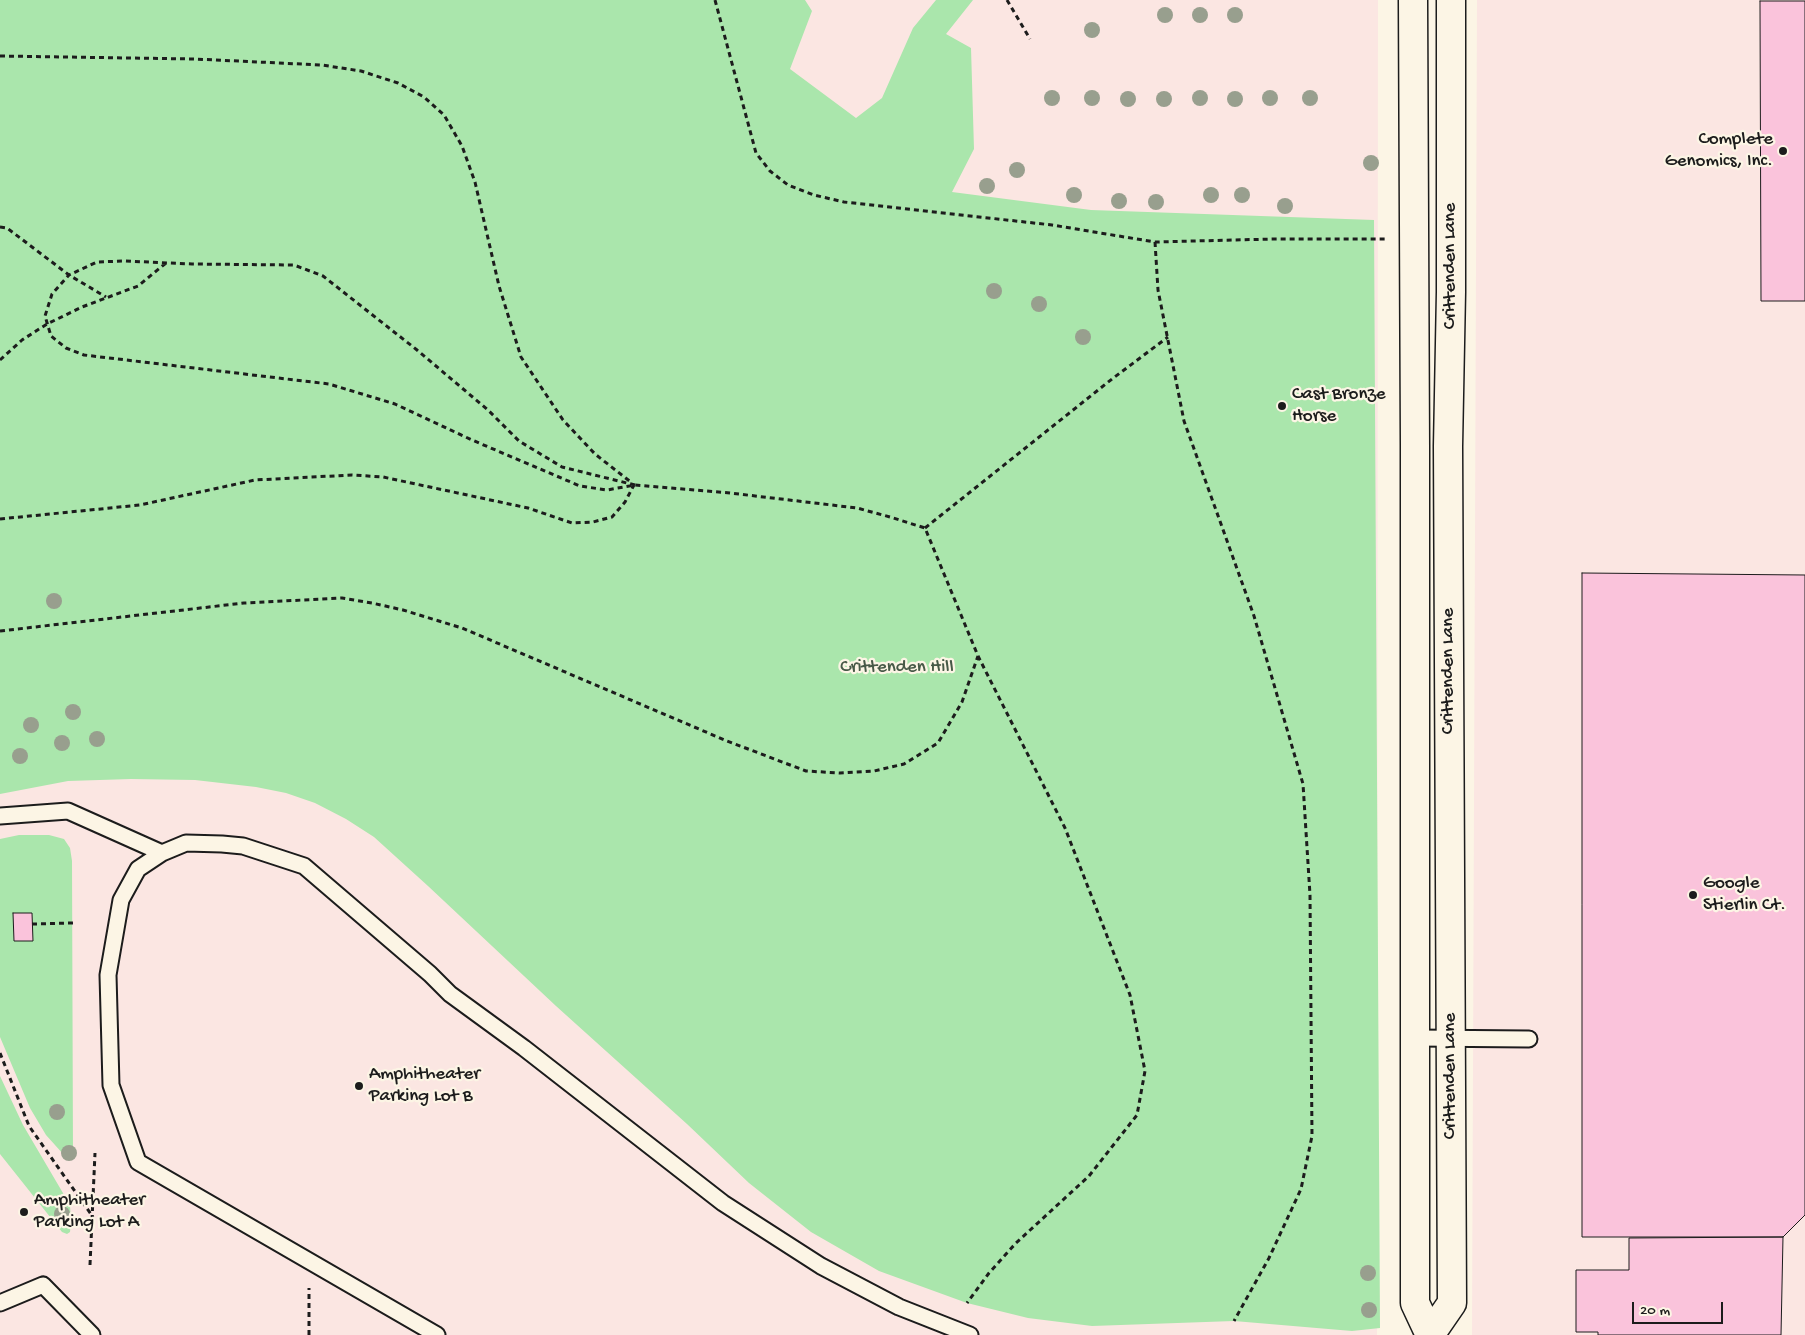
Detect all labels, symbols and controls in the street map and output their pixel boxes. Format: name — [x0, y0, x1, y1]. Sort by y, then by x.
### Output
place label: Complete Genomics, Inc. — [1665, 129, 1773, 173]
marker: Complete Genomics, Inc. — [1777, 145, 1789, 157]
street label: Crittenden Lane — [1440, 203, 1462, 329]
place label: Cast Bronze Horse — [1292, 384, 1386, 428]
marker: Cast Bronze Horse — [1276, 400, 1288, 412]
street label: Crittenden Lane — [1438, 608, 1460, 734]
park label: Crittenden Hill — [840, 657, 954, 679]
place label: Google Stierlin Ct. — [1703, 873, 1786, 917]
marker: Google Stierlin Ct. — [1687, 889, 1699, 901]
street label: Crittenden Lane — [1440, 1013, 1462, 1139]
place label: Amphitheater Parking Lot B — [369, 1064, 480, 1108]
marker: Amphitheater Parking Lot B — [353, 1080, 365, 1092]
place label: Amphitheater Parking Lot A — [34, 1190, 145, 1234]
marker: Amphitheater Parking Lot A — [18, 1206, 30, 1218]
scale bar — [1635, 1292, 1726, 1324]
text: 20 m — [1640, 1302, 1670, 1320]

